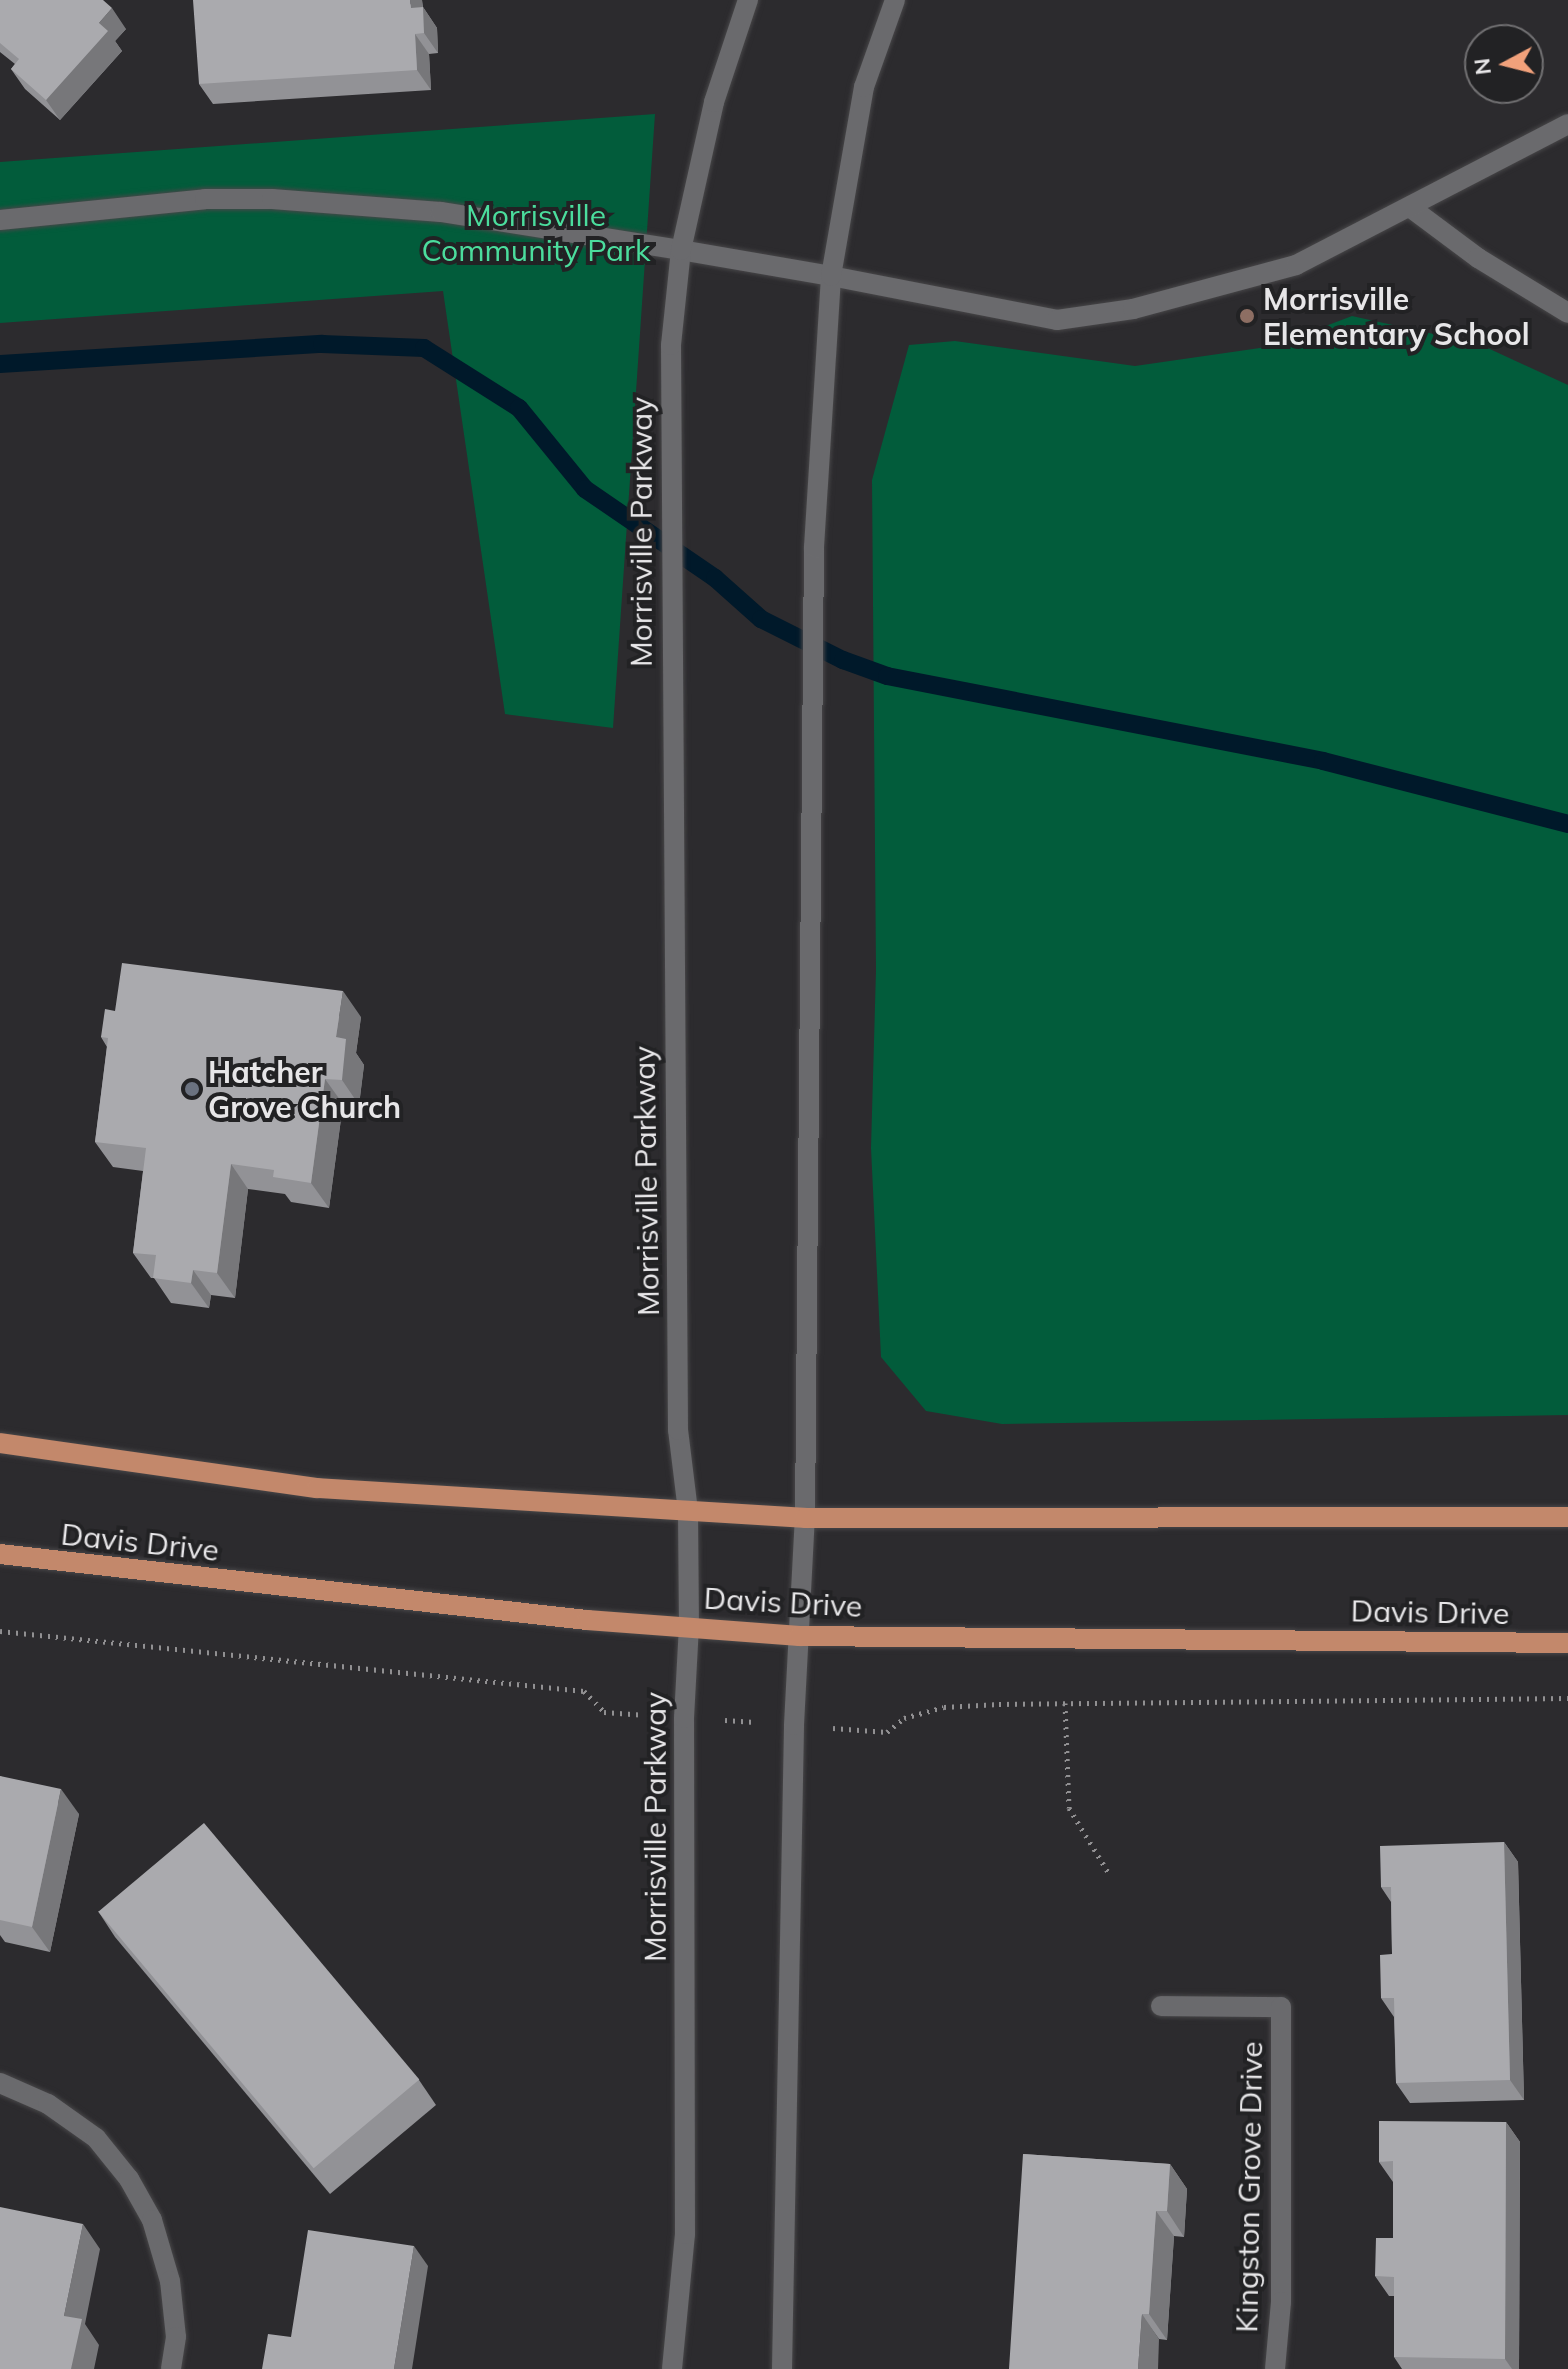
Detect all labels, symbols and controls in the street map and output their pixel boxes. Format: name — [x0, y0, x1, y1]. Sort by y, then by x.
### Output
north arrow — [1464, 24, 1544, 104]
text: N — [1467, 57, 1497, 77]
park label: Morrisville Community Park — [422, 197, 650, 268]
place label: Morrisville Elementary School — [1263, 281, 1530, 352]
marker: Morrisville Elementary School — [1238, 307, 1256, 325]
street label: Morrisville Parkway — [623, 397, 659, 667]
street label: Morrisville Parkway — [626, 1046, 666, 1316]
place label: Hatcher Grove Church — [208, 1054, 401, 1124]
marker: Hatcher Grove Church — [183, 1080, 201, 1098]
street label: Davis Drive — [59, 1516, 221, 1568]
street label: Davis Drive — [703, 1580, 863, 1624]
street label: Davis Drive — [1350, 1593, 1510, 1631]
street label: Morrisville Parkway — [637, 1692, 673, 1962]
street label: Kingston Grove Drive — [1228, 2041, 1270, 2333]

